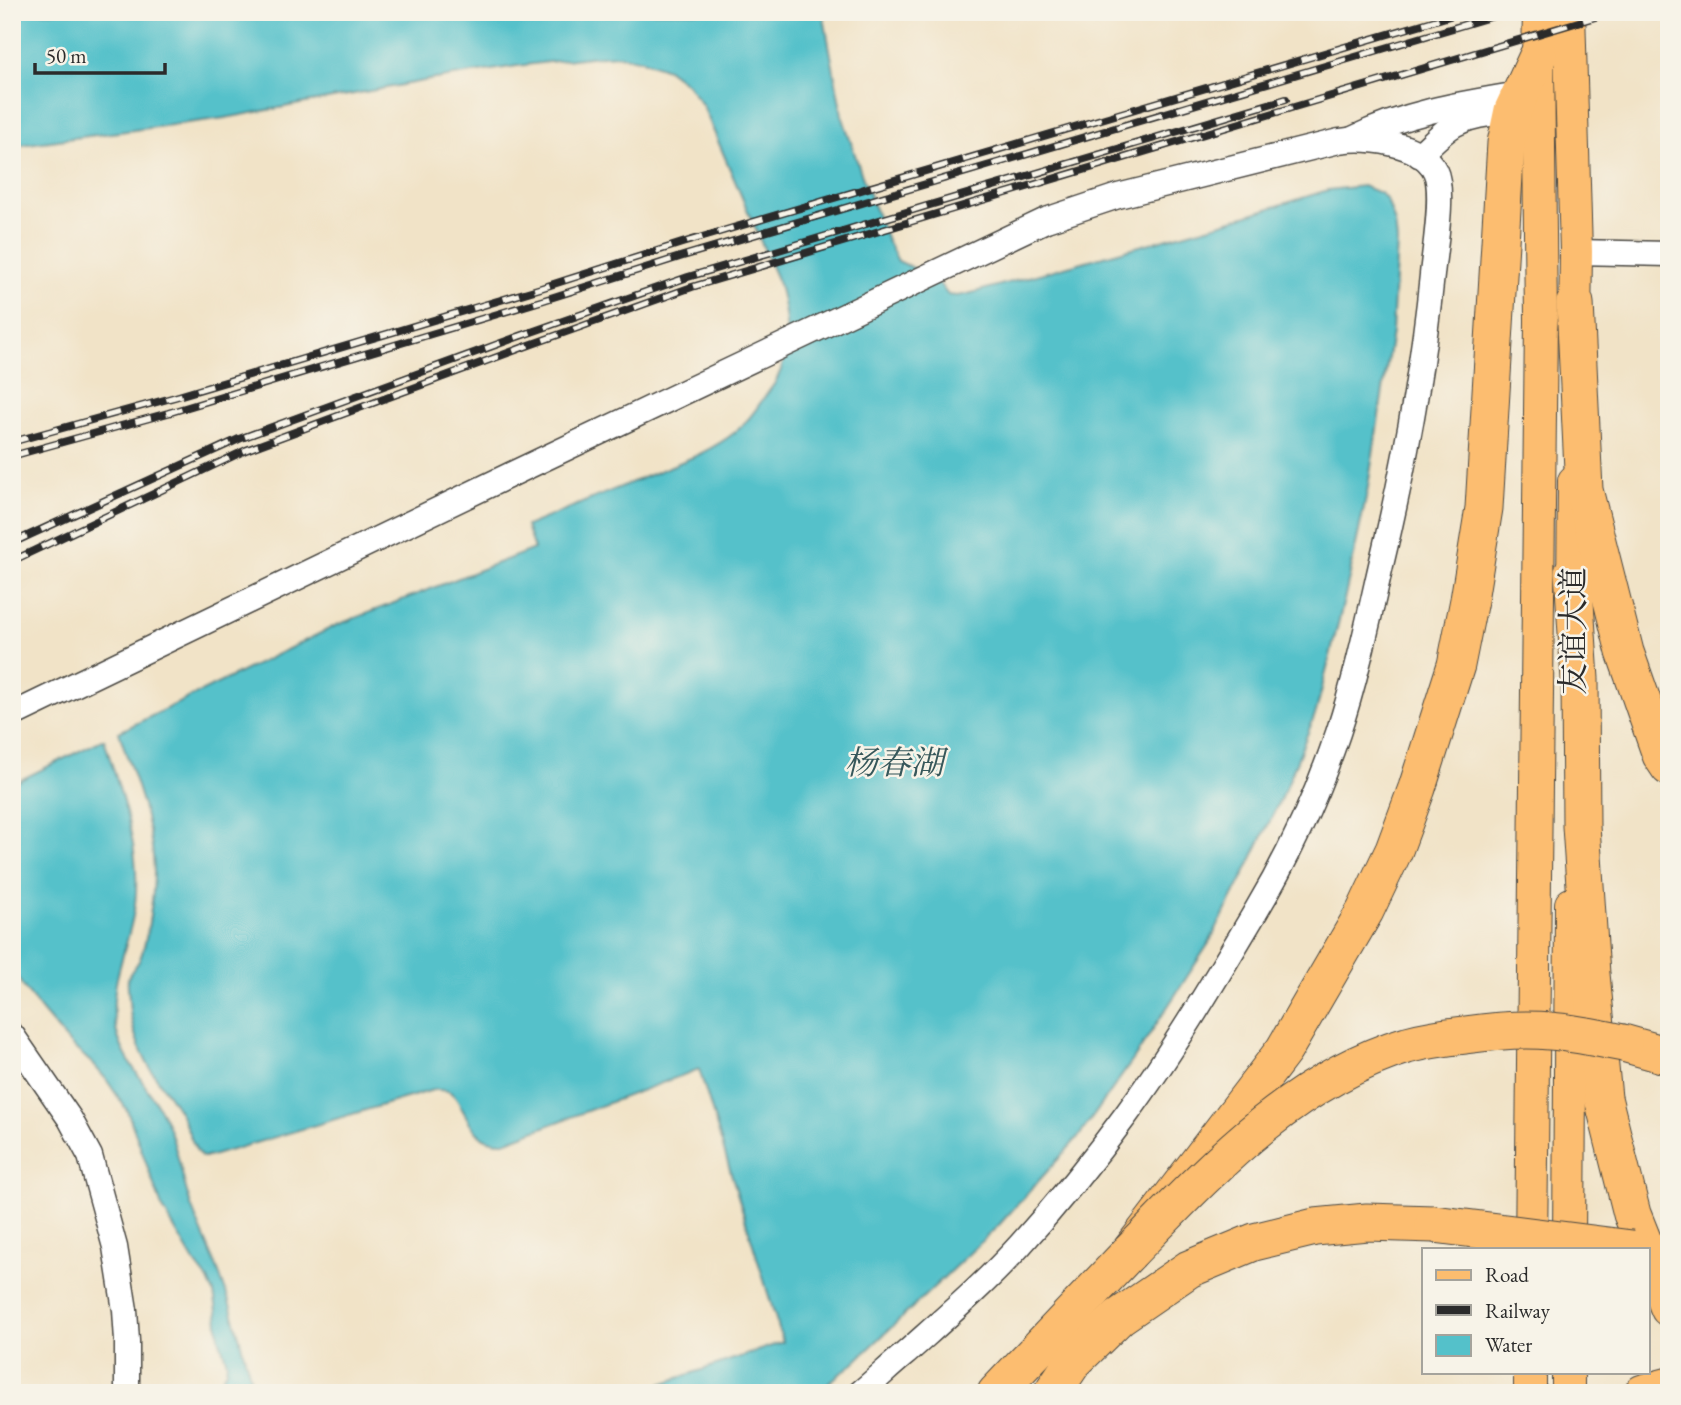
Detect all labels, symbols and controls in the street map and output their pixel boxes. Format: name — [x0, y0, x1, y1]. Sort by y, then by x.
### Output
scale bar — [35, 32, 164, 76]
text: 50 m — [46, 42, 87, 69]
street label: 友谊大道 — [1552, 567, 1594, 695]
water label: 杨春湖 — [845, 741, 949, 784]
legend — [1422, 1248, 1650, 1374]
text: Road — [1485, 1261, 1529, 1288]
text: Railway — [1485, 1297, 1551, 1324]
text: Water — [1485, 1331, 1532, 1358]

